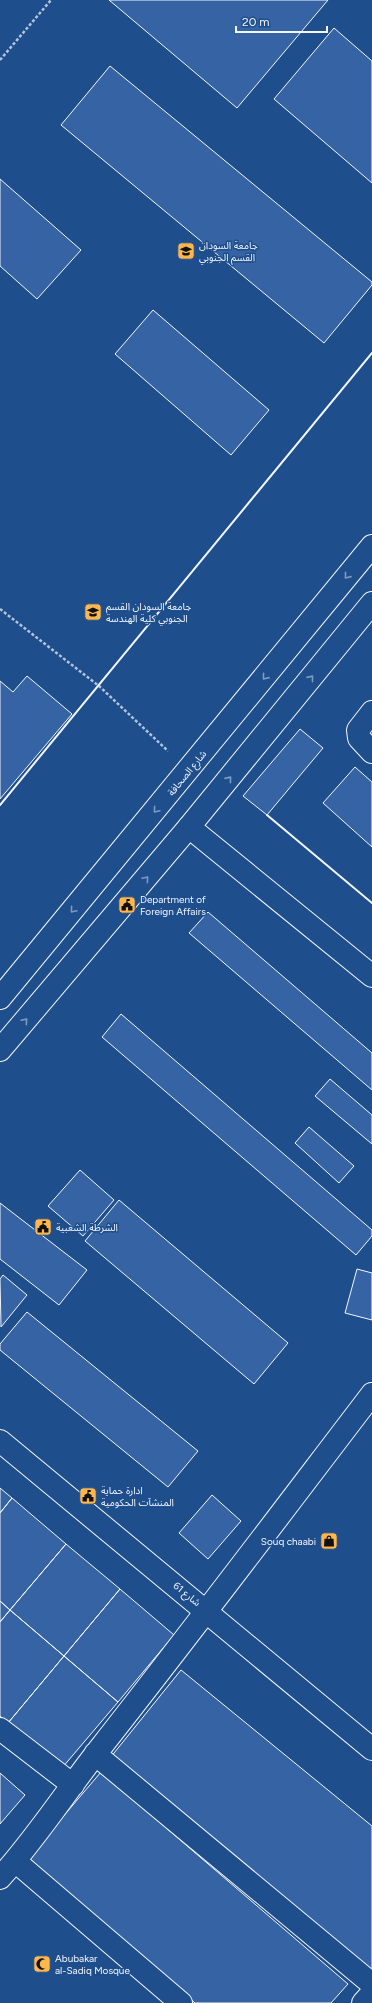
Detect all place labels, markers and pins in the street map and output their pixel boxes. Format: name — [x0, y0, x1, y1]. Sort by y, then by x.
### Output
place label: جامعة السودان القسم الجنوبي — [199, 239, 258, 265]
school or university icon: جامعة السودان القسم الجنوبي — [176, 241, 196, 261]
place label: جامعة السودان القسم الجنوبي كلية الهندسة — [106, 600, 191, 626]
school or university icon: جامعة السودان القسم الجنوبي كلية الهندسة — [83, 602, 103, 622]
place label: Department of Foreign Affairs — [140, 893, 206, 918]
public building icon: Department of Foreign Affairs — [117, 895, 137, 915]
public building icon: الشرطة الشعبية — [33, 1217, 53, 1237]
place label: الشرطة الشعبية — [56, 1221, 118, 1234]
place label: ادارة حماية المنشآت الحكومية — [101, 1484, 174, 1509]
public building icon: ادارة حماية المنشآت الحكومية — [78, 1486, 98, 1506]
shop icon: Souq chaabi — [319, 1531, 339, 1551]
place label: Souq chaabi — [261, 1535, 316, 1548]
place label: Abubakar al-Sadiq Mosque — [55, 1952, 130, 1977]
mosque icon: Abubakar al-Sadiq Mosque — [32, 1954, 52, 1974]

